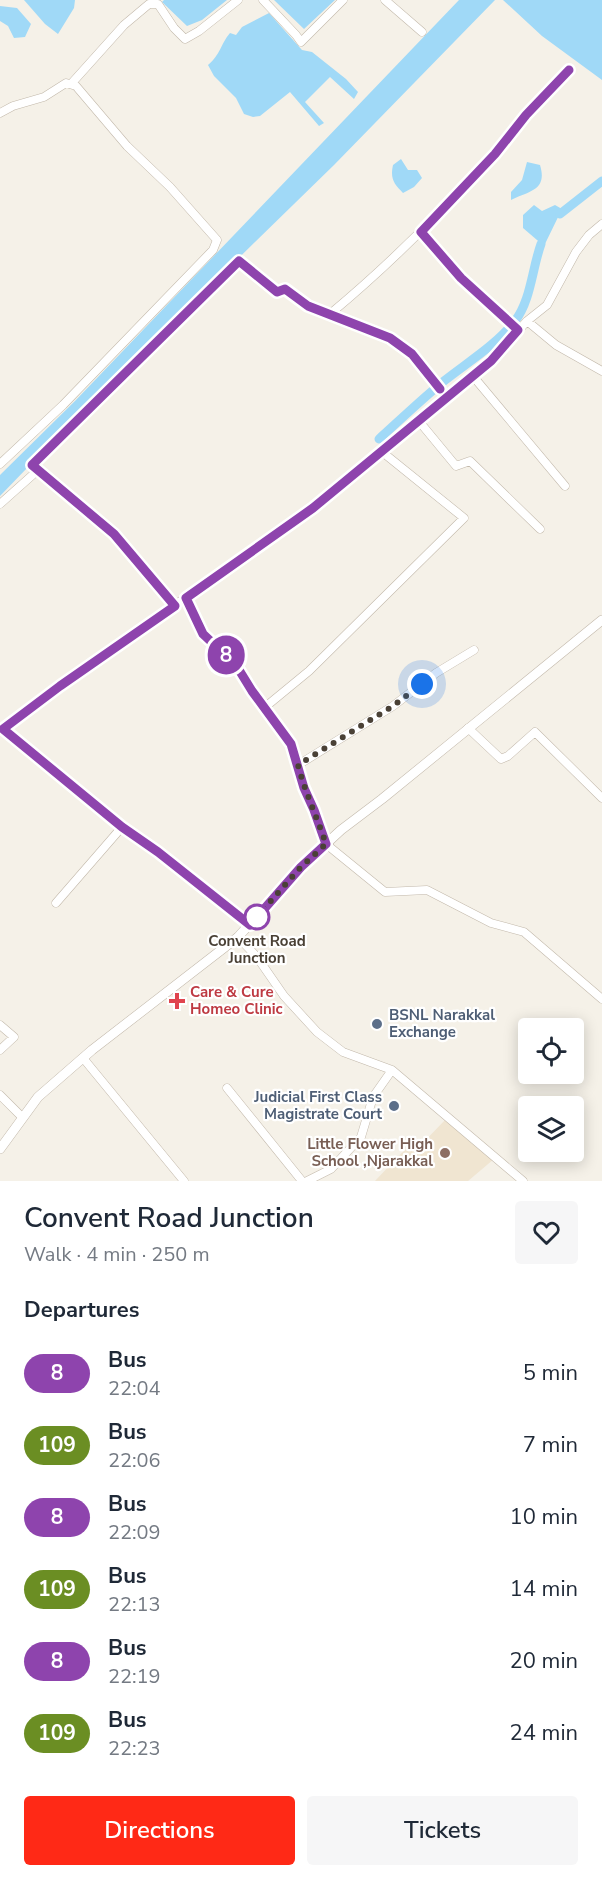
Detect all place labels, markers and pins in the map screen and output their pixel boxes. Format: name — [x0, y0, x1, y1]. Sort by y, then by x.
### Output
marker: Convent Road Junction — [244, 904, 270, 930]
place label: Convent Road Junction — [208, 931, 306, 968]
place label: Care & Cure Homeo Clinic — [190, 982, 283, 1019]
marker: Care & Cure Homeo Clinic — [168, 992, 186, 1010]
place label: BSNL Narakkal Exchange — [389, 1005, 495, 1042]
marker: BSNL Narakkal Exchange — [370, 1017, 384, 1031]
place label: Judicial First Class Magistrate Court — [253, 1087, 382, 1124]
marker: Judicial First Class Magistrate Court — [387, 1099, 401, 1113]
place label: Little Flower High School ,Njarakkal — [307, 1134, 433, 1171]
marker: Little Flower High School ,Njarakkal — [438, 1146, 452, 1160]

